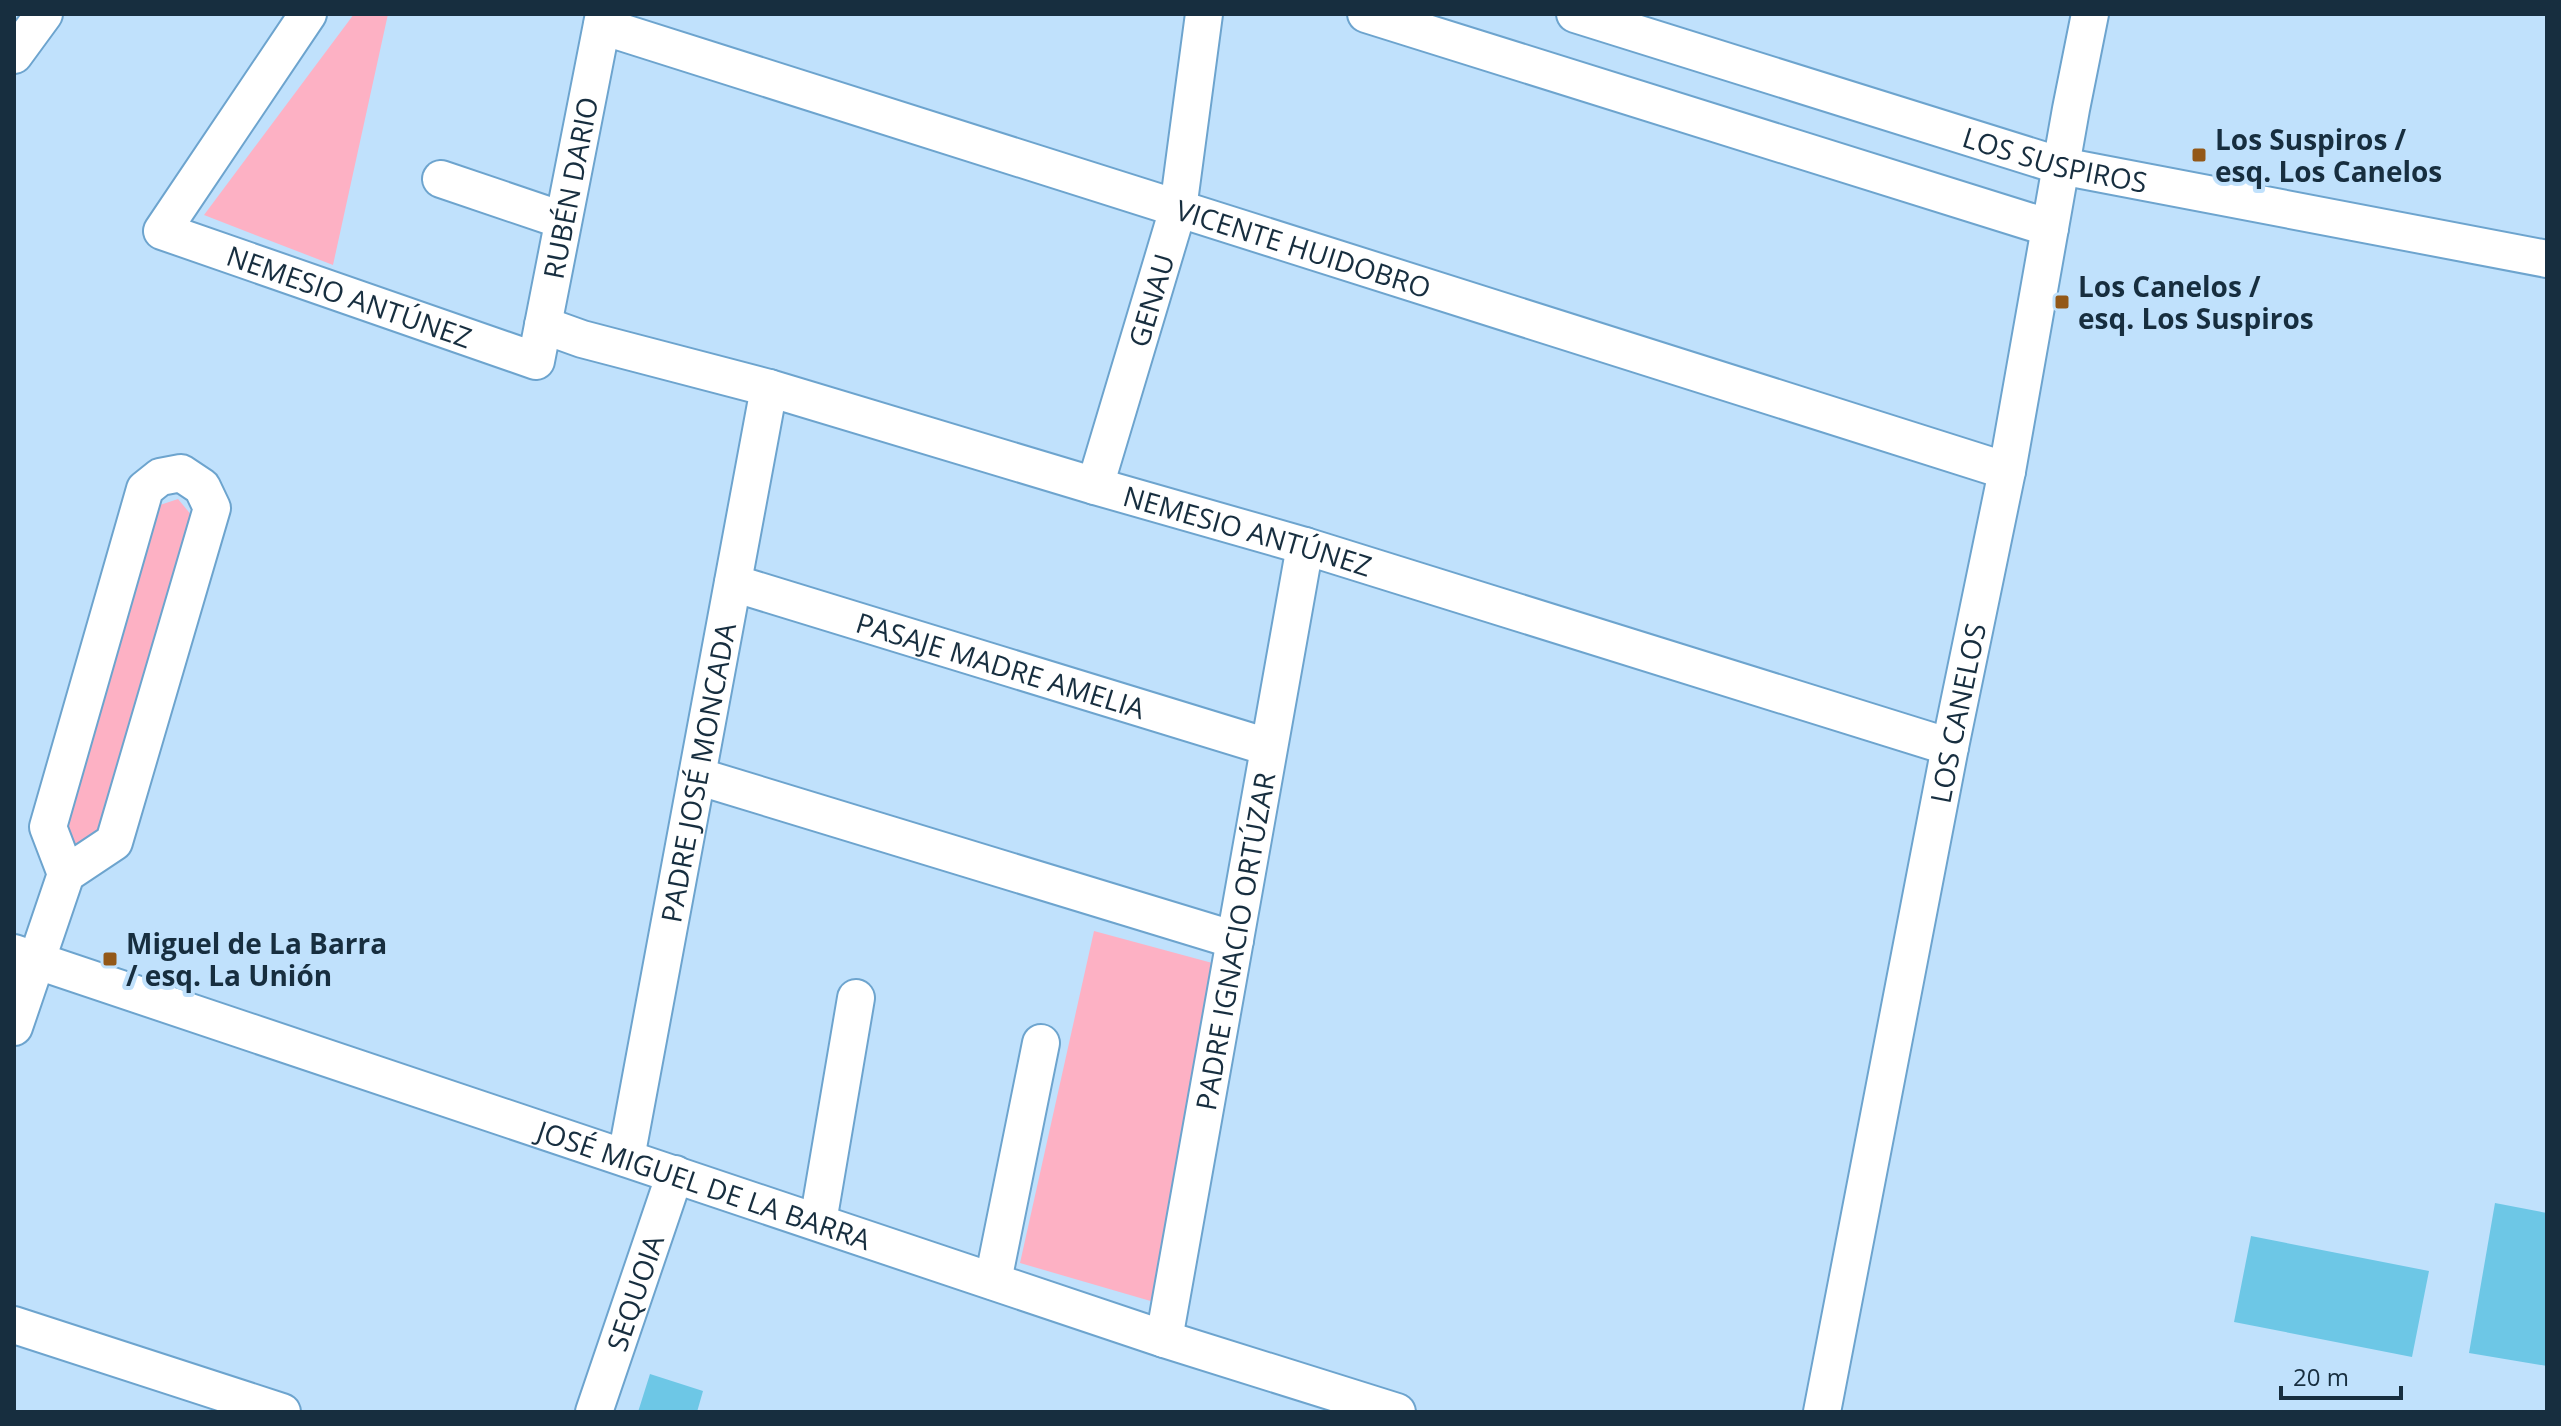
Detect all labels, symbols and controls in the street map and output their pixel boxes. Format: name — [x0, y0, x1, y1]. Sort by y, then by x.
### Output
street label: RUBÉN DARIO — [534, 94, 606, 282]
street label: LOS SUSPIROS — [1958, 117, 2150, 201]
place label: Los Suspiros / esq. Los Canelos — [2215, 120, 2442, 190]
marker: Los Suspiros / esq. Los Canelos — [2190, 146, 2208, 164]
street label: VICENTE HUIDOBRO — [1171, 190, 1436, 306]
street label: NEMESIO ANTÚNEZ — [222, 236, 477, 356]
street label: GENAU — [1119, 249, 1183, 351]
place label: Los Canelos / esq. Los Suspiros — [2078, 267, 2314, 337]
marker: Los Canelos / esq. Los Suspiros — [2053, 293, 2071, 311]
street label: NEMESIO ANTÚNEZ — [1119, 476, 1376, 585]
street label: PASAJE MADRE AMELIA — [852, 603, 1150, 727]
street label: PADRE JOSÉ MONCADA — [651, 619, 744, 926]
street label: LOS CANELOS — [1921, 620, 1994, 806]
street label: PADRE IGNACIO ORTÚZAR — [1186, 769, 1283, 1113]
place label: Miguel de La Barra / esq. La Unión — [126, 924, 387, 994]
marker: Miguel de La Barra / esq. La Unión — [101, 950, 119, 968]
street label: JOSÉ MIGUEL DE LA BARRA — [530, 1110, 876, 1258]
street label: SEQUOIA — [597, 1229, 672, 1356]
scale bar — [2281, 1350, 2401, 1400]
text: 20 m — [2293, 1360, 2349, 1393]

